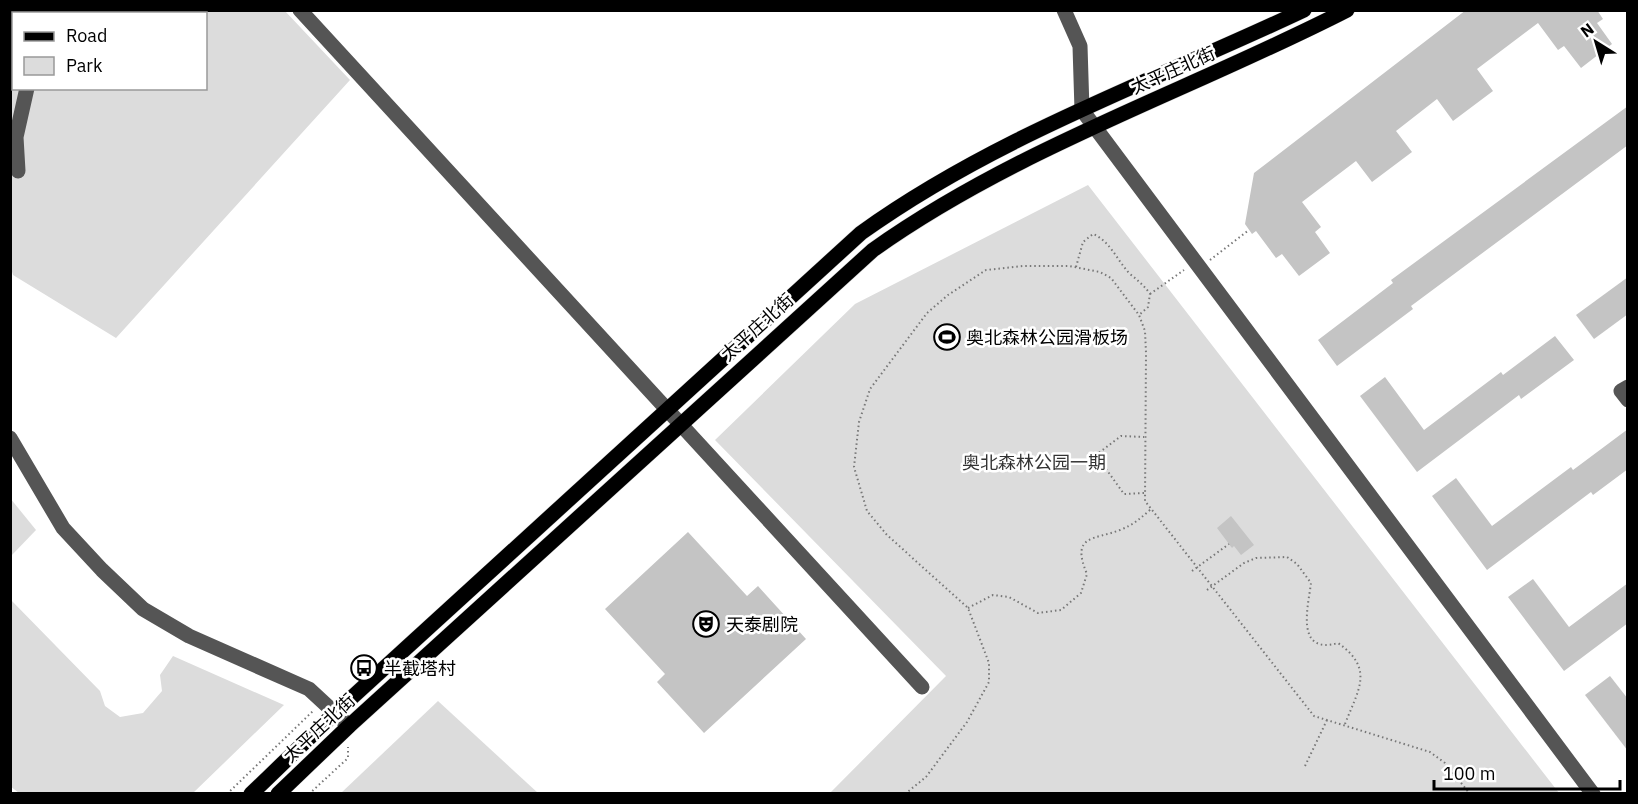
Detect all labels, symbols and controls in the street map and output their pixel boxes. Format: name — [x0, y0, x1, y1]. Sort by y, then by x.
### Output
legend — [12, 12, 207, 90]
north arrow — [1566, 12, 1626, 72]
text: N — [1576, 19, 1598, 41]
text: Road — [66, 24, 107, 47]
street label: 太平庄北街 — [1127, 41, 1219, 99]
text: Park — [66, 54, 103, 77]
street label: 太平庄北街 — [716, 288, 798, 366]
sports icon: 奥北森林公园滑板场 — [932, 322, 962, 352]
place label: 奥北森林公园滑板场 — [966, 326, 1128, 349]
park label: 奥北森林公园一期 — [962, 451, 1106, 474]
theatre icon: 天泰剧院 — [691, 609, 721, 639]
place label: 天泰剧院 — [726, 613, 798, 636]
bus stop icon: 半截塔村 — [349, 653, 379, 683]
place label: 半截塔村 — [384, 657, 456, 680]
street label: 太平庄北街 — [278, 689, 360, 767]
scale bar — [1434, 753, 1620, 791]
text: 100 m — [1443, 762, 1495, 785]

